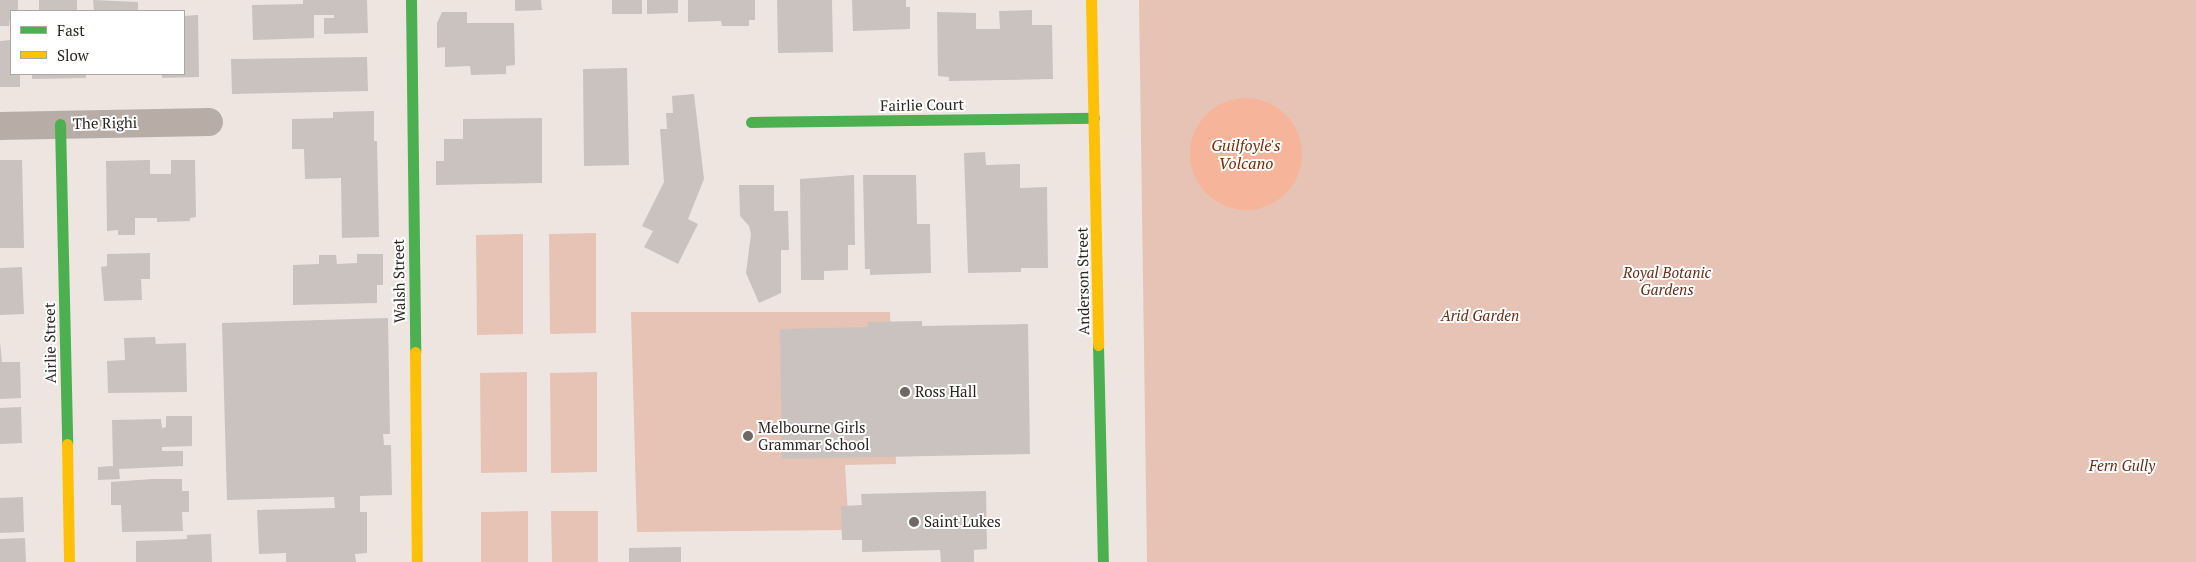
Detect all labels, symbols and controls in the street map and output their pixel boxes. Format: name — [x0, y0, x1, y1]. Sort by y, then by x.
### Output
legend — [10, 10, 185, 75]
text: Fast — [57, 20, 85, 40]
text: Slow — [57, 45, 89, 65]
street label: Fairlie Court — [880, 95, 964, 115]
street label: The Righi — [73, 113, 137, 133]
water label: Guilfoyle's Volcano — [1211, 135, 1281, 173]
street label: Anderson Street — [1073, 227, 1093, 335]
street label: Walsh Street — [389, 239, 409, 323]
park label: Royal Botanic Gardens — [1623, 263, 1711, 298]
street label: Airlie Street — [40, 302, 60, 384]
park label: Arid Garden — [1441, 307, 1519, 325]
place label: Ross Hall — [915, 383, 977, 401]
marker: Ross Hall — [899, 386, 911, 398]
place label: Melbourne Girls Grammar School — [758, 418, 869, 453]
marker: Melbourne Girls Grammar School — [742, 430, 754, 442]
park label: Fern Gully — [2089, 457, 2155, 475]
place label: Saint Lukes — [924, 513, 1001, 531]
marker: Saint Lukes — [908, 516, 920, 528]

